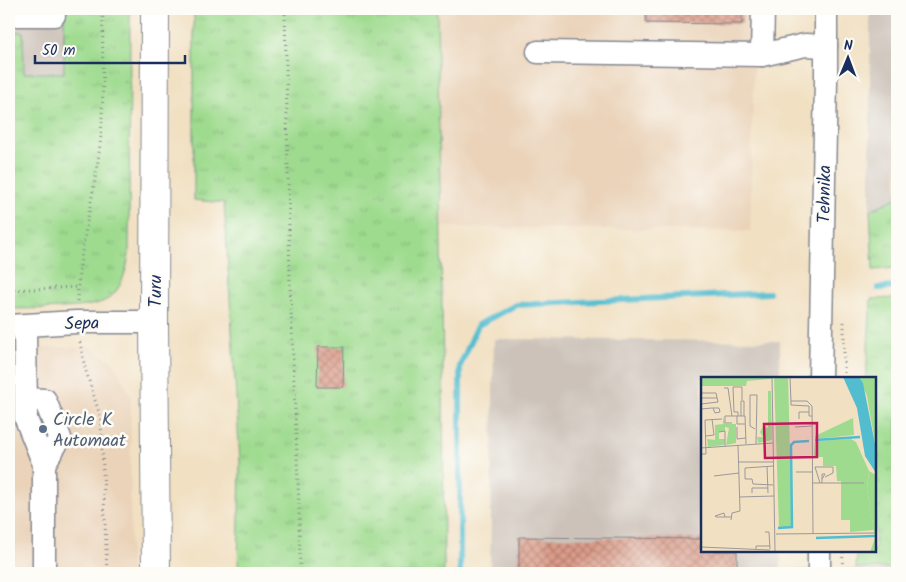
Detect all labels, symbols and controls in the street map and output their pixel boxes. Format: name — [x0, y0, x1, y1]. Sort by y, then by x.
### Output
scale bar — [35, 32, 185, 64]
north arrow — [824, 32, 874, 82]
text: N — [844, 35, 853, 57]
text: 50 m — [42, 39, 76, 63]
street label: Tehnika — [810, 165, 841, 223]
street label: Turu — [142, 274, 171, 307]
street label: Sepa — [64, 309, 100, 340]
inset map — [701, 377, 876, 552]
place label: Circle K Automaat — [53, 406, 127, 456]
marker: Circle K Automaat — [37, 423, 49, 435]

